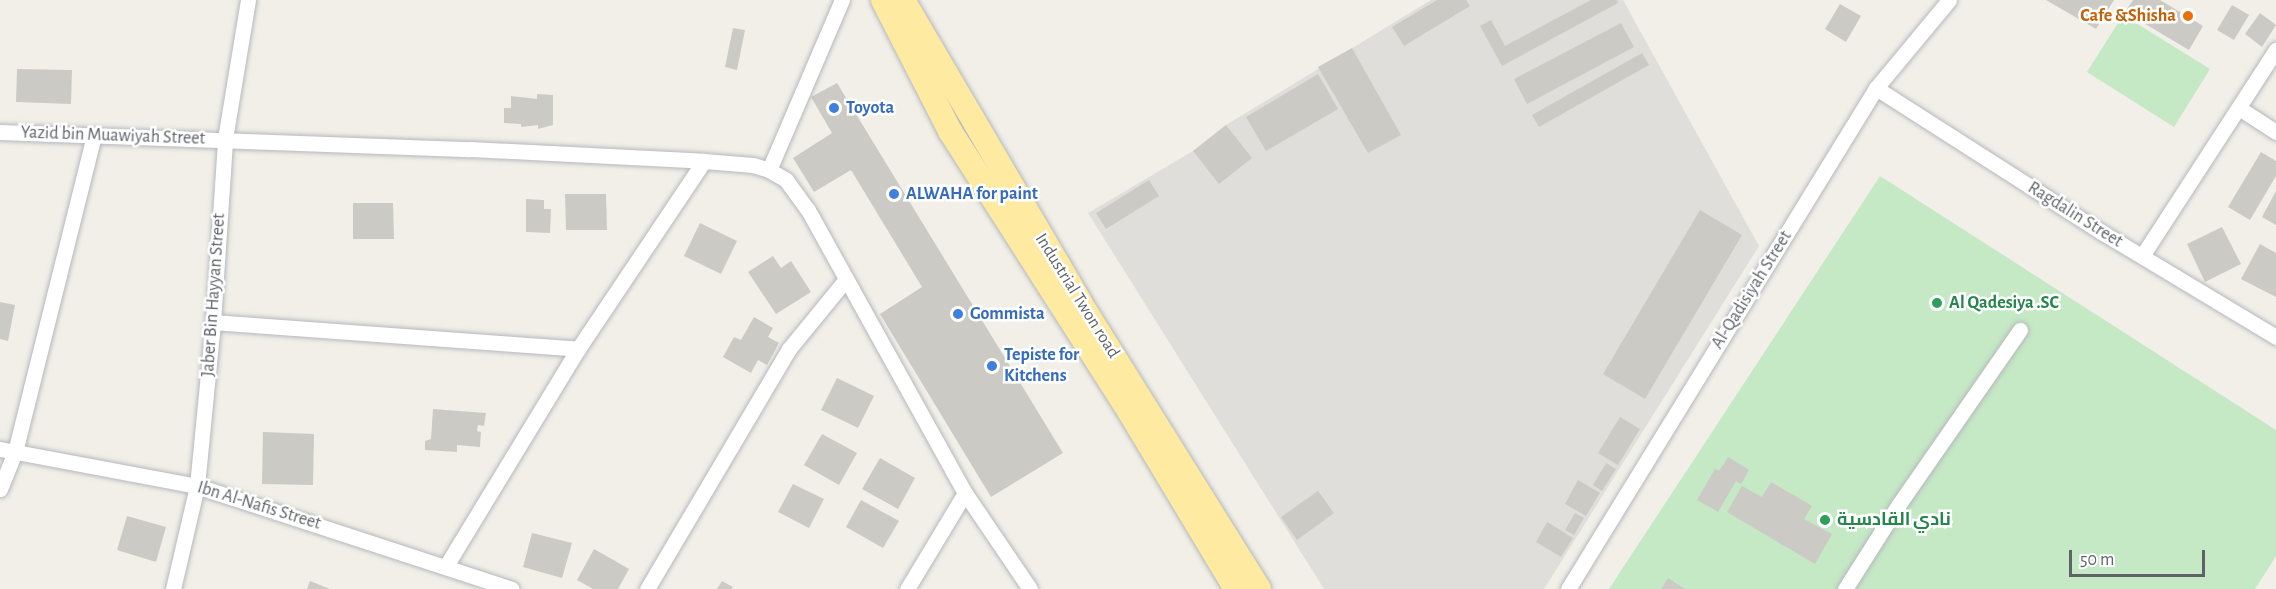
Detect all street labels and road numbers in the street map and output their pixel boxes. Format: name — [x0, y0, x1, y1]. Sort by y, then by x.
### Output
street label: Yazid bin Muawiyah Street — [20, 122, 206, 150]
street label: Ragdalin Street — [2024, 177, 2126, 253]
street label: Jaber Bin Hayyan Street — [198, 212, 230, 378]
street label: Al-Qadisiyah Street — [1707, 227, 1797, 353]
street label: Industrial Twon road — [1030, 229, 1124, 363]
street label: Ibn Al-Nafis Street — [195, 477, 323, 535]

